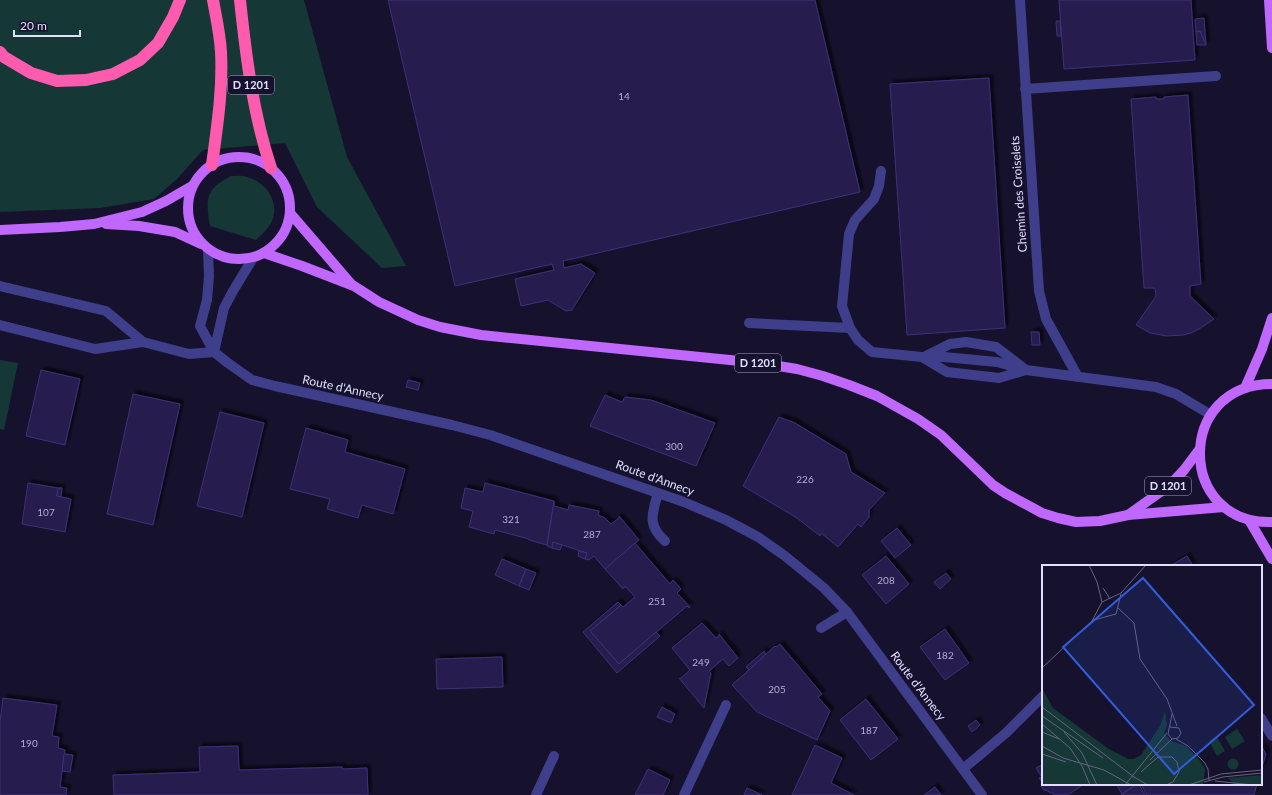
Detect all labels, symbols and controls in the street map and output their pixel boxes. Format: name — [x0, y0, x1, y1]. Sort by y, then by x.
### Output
scale bar — [14, 12, 80, 38]
text: 20 m — [20, 18, 47, 33]
road number: D 1201 — [228, 76, 274, 94]
house number: 14 — [618, 90, 630, 102]
street label: Chemin des Croiselets — [1007, 135, 1030, 253]
road number: D 1201 — [735, 354, 781, 372]
street label: Route d'Annecy — [301, 372, 386, 404]
house number: 300 — [665, 440, 683, 452]
street label: Route d'Annecy — [614, 456, 697, 499]
house number: 226 — [796, 473, 814, 485]
road number: D 1201 — [1145, 477, 1191, 495]
house number: 107 — [37, 506, 55, 518]
house number: 321 — [502, 513, 520, 525]
house number: 287 — [583, 528, 601, 540]
inset map — [1042, 565, 1262, 785]
house number: 208 — [877, 574, 895, 586]
house number: 251 — [648, 595, 666, 607]
street label: Route d'Annecy — [888, 648, 950, 724]
house number: 182 — [936, 649, 954, 661]
house number: 249 — [692, 656, 710, 668]
house number: 205 — [768, 683, 786, 695]
house number: 187 — [860, 724, 878, 736]
house number: 190 — [20, 737, 38, 749]

